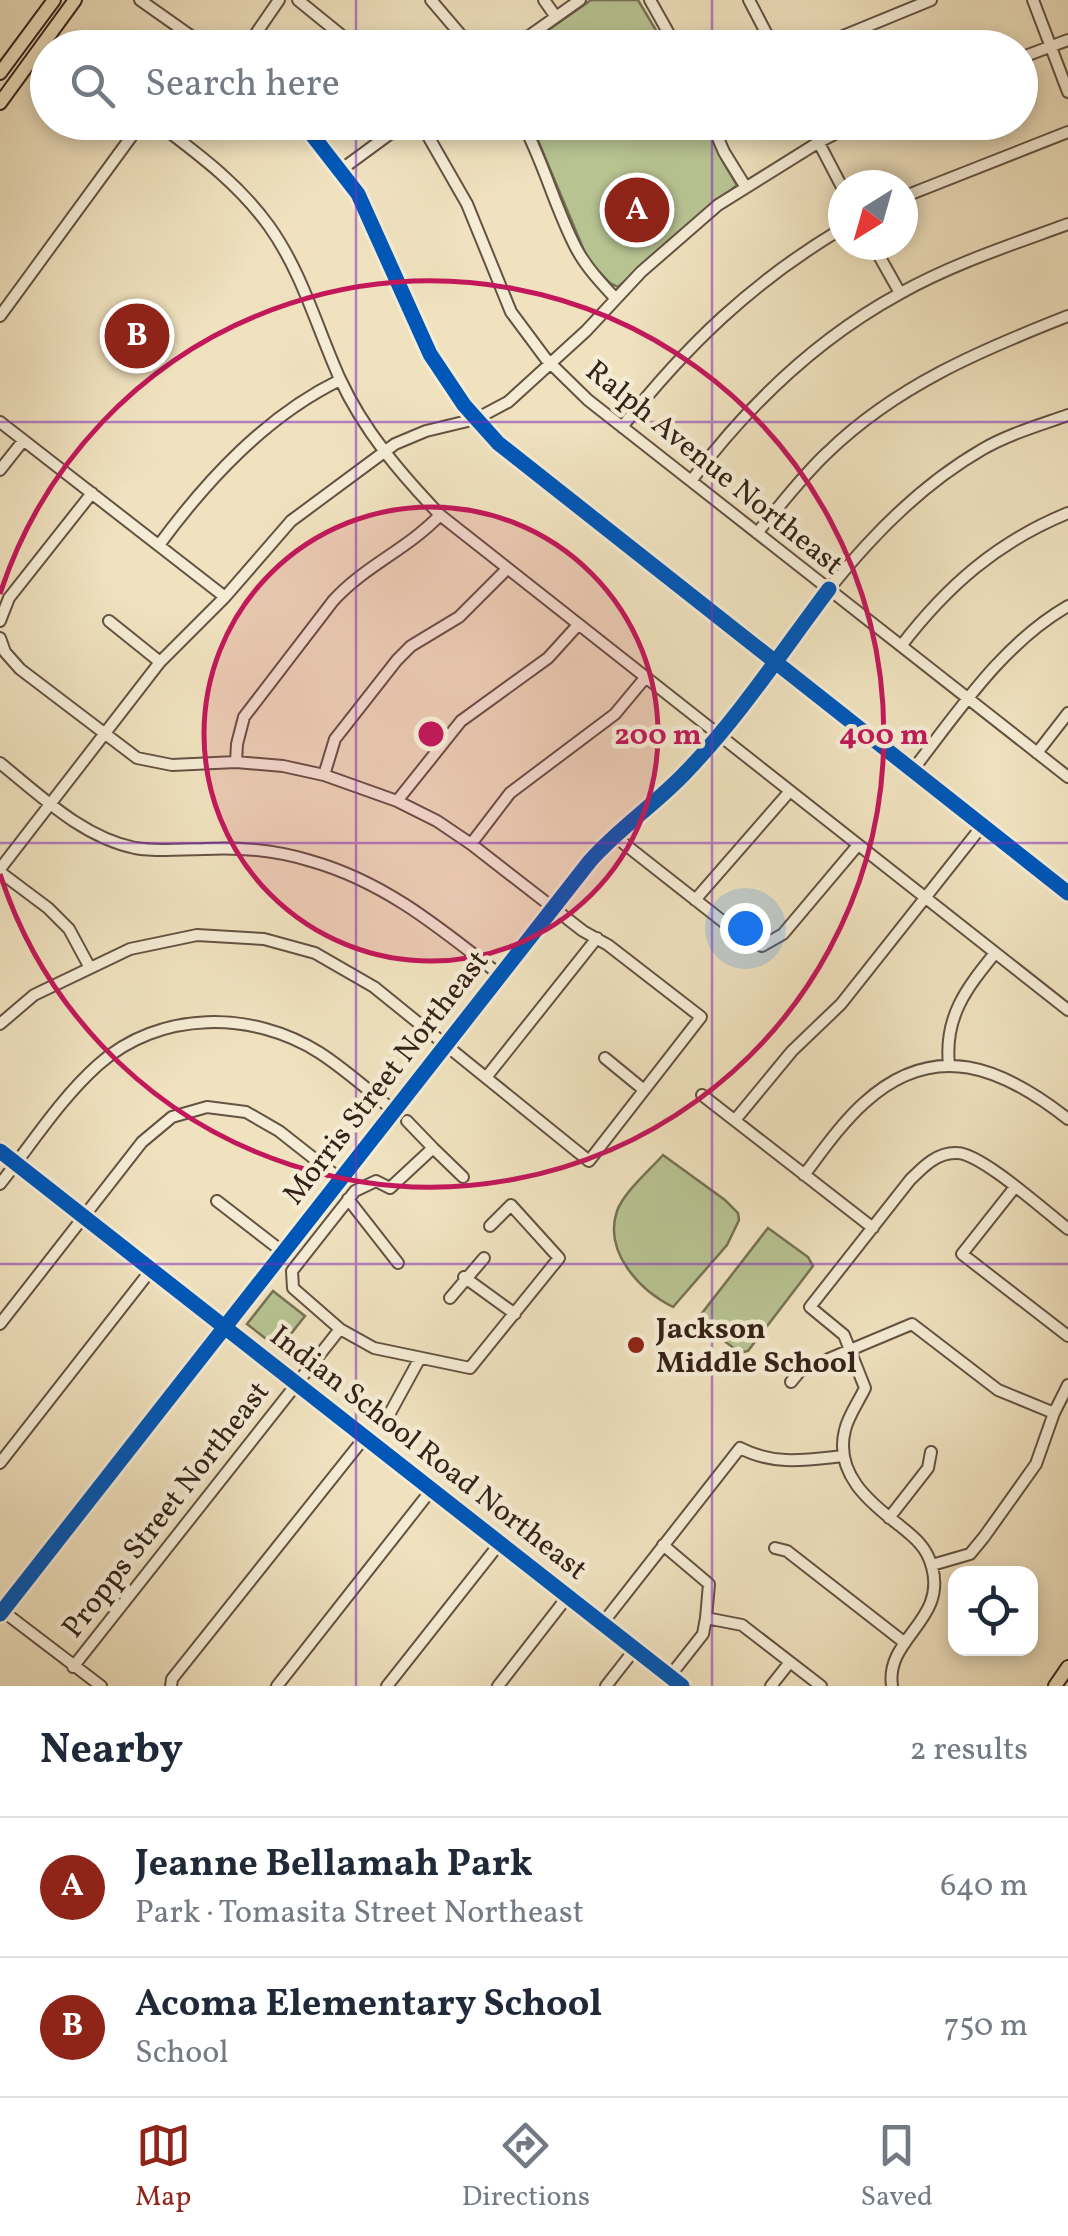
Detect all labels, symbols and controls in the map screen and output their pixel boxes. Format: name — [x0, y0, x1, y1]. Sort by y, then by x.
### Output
search box — [30, 30, 1038, 140]
icon: search — [65, 58, 120, 113]
text: Search here — [145, 59, 340, 112]
north arrow — [828, 170, 918, 260]
pin: A — [604, 172, 670, 248]
pin: B — [104, 298, 170, 374]
street label: Ralph Avenue Northeast — [576, 351, 852, 586]
text: 200 m — [614, 715, 702, 757]
text: 400 m — [839, 715, 929, 757]
centre of rings — [413, 716, 449, 752]
your location — [720, 903, 771, 954]
street label: Morris Street Northeast — [274, 942, 499, 1214]
place label: Jackson Middle School — [655, 1309, 857, 1385]
street label: Indian School Road Northeast — [260, 1316, 595, 1591]
marker: Jackson Middle School — [625, 1334, 647, 1356]
street label: Propps Street Northeast — [53, 1373, 280, 1647]
map controls — [948, 1566, 1038, 1656]
button: locate — [948, 1566, 1038, 1656]
text: Nearby — [40, 1722, 183, 1781]
text: 2 results — [910, 1729, 1028, 1773]
text: Jeanne Bellamah Park — [135, 1839, 533, 1892]
text: A — [61, 1865, 84, 1909]
text: 640 m — [940, 1865, 1028, 1909]
text: Park · Tomasita Street Northeast — [135, 1892, 584, 1936]
text: Acoma Elementary School — [135, 1979, 602, 2032]
text: B — [62, 2005, 83, 2049]
text: 750 m — [944, 2005, 1028, 2049]
text: School — [135, 2032, 229, 2076]
tab: Map — [135, 2118, 191, 2217]
tab: Directions — [462, 2118, 590, 2217]
tab: Saved — [861, 2118, 933, 2217]

